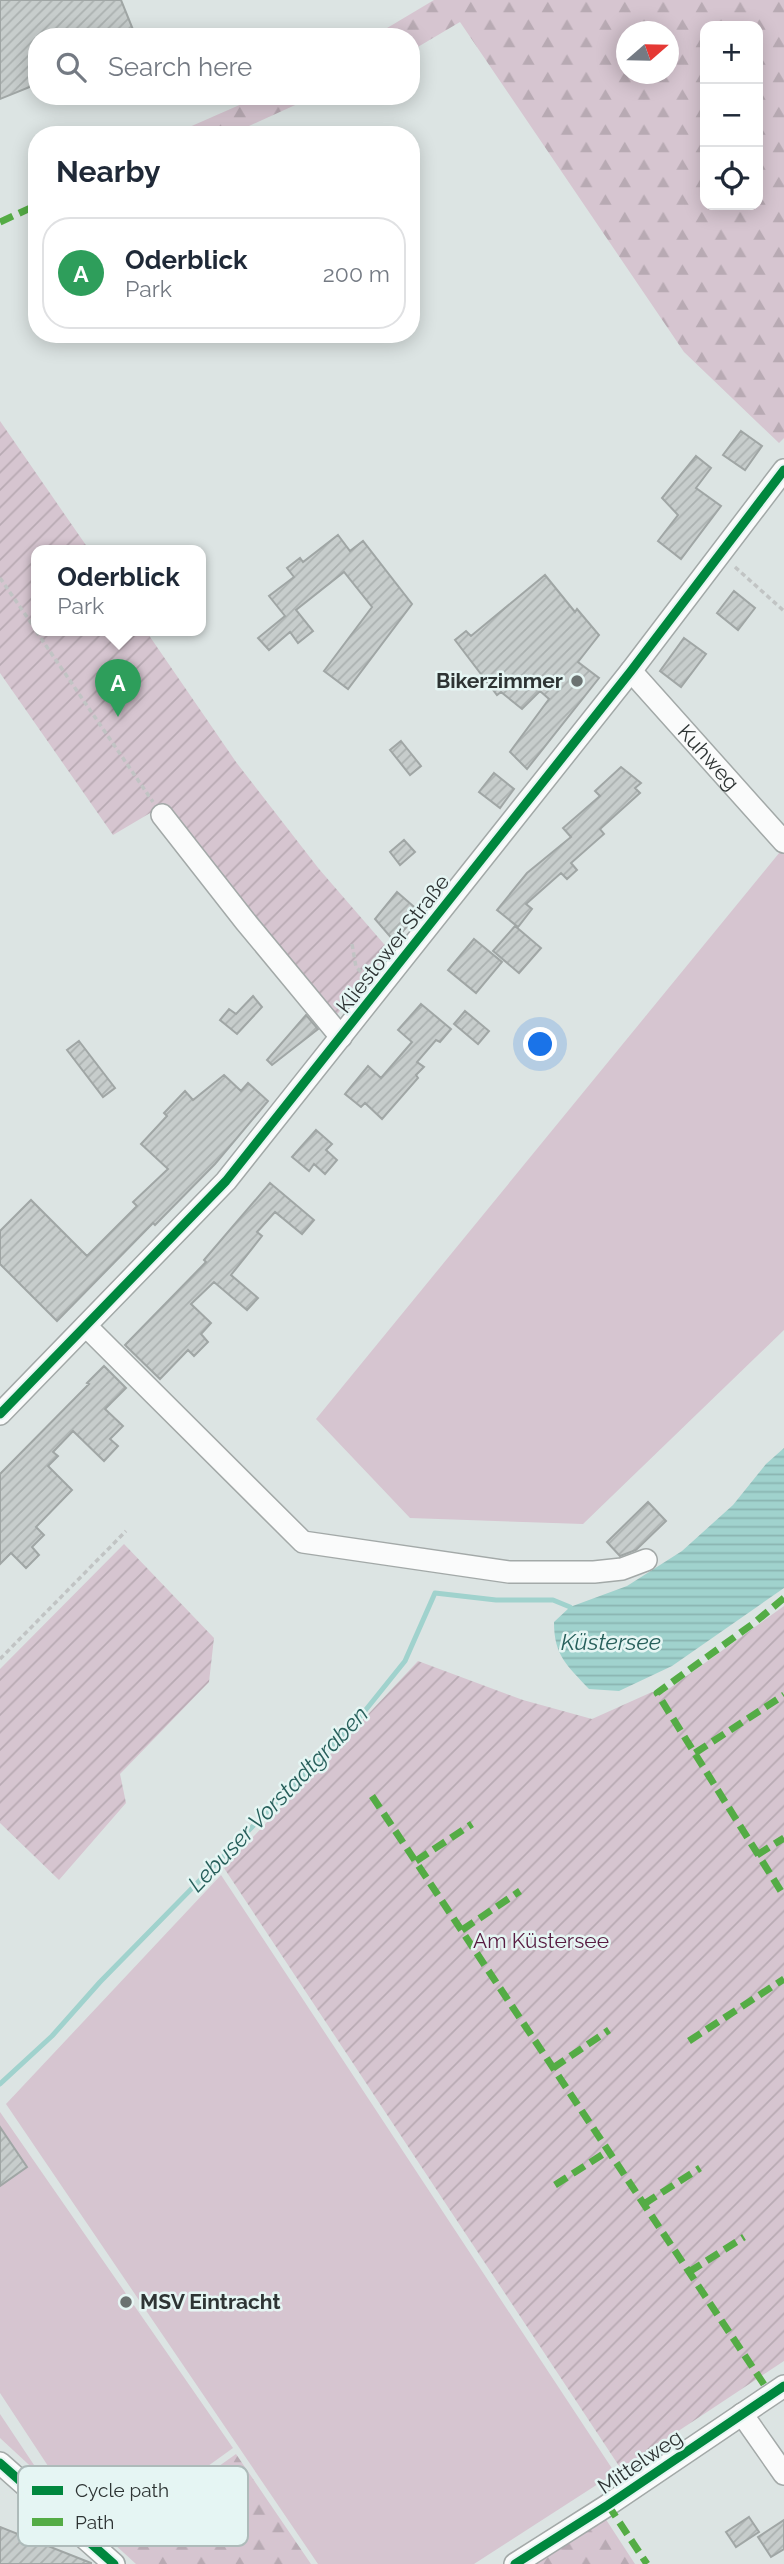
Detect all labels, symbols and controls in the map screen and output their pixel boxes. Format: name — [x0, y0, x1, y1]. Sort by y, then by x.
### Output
north arrow — [616, 21, 679, 84]
map controls — [700, 21, 763, 210]
button: + — [700, 21, 763, 84]
search box — [28, 28, 420, 105]
icon: search — [52, 48, 90, 86]
text: Search here — [108, 52, 252, 82]
button: − — [700, 84, 763, 147]
button: locate — [700, 147, 763, 210]
text: Nearby — [56, 154, 160, 189]
text: Oderblick — [125, 245, 248, 275]
text: A — [73, 260, 89, 287]
text: 200 m — [323, 260, 390, 287]
text: Park — [125, 275, 172, 302]
popup — [31, 545, 206, 636]
text: Oderblick — [57, 562, 180, 592]
text: Park — [57, 592, 104, 619]
pin: A — [95, 659, 141, 717]
place label: Bikerzimmer — [436, 668, 563, 693]
marker: Bikerzimmer — [569, 673, 585, 689]
street label: Kuhweg — [673, 719, 745, 795]
street label: Kliestower Straße — [331, 870, 454, 1018]
your location — [523, 1027, 557, 1061]
water label: Küstersee — [561, 1628, 661, 1655]
water label: Lebuser Vorstadtgraben — [182, 1700, 373, 1897]
park label: Am Küstersee — [473, 1928, 609, 1953]
place label: MSV Eintracht — [140, 2289, 281, 2314]
marker: MSV Eintracht — [118, 2294, 134, 2310]
street label: Mittelweg — [593, 2424, 687, 2499]
legend — [18, 2466, 248, 2546]
text: Cycle path — [75, 2479, 169, 2501]
text: Path — [75, 2511, 114, 2533]

